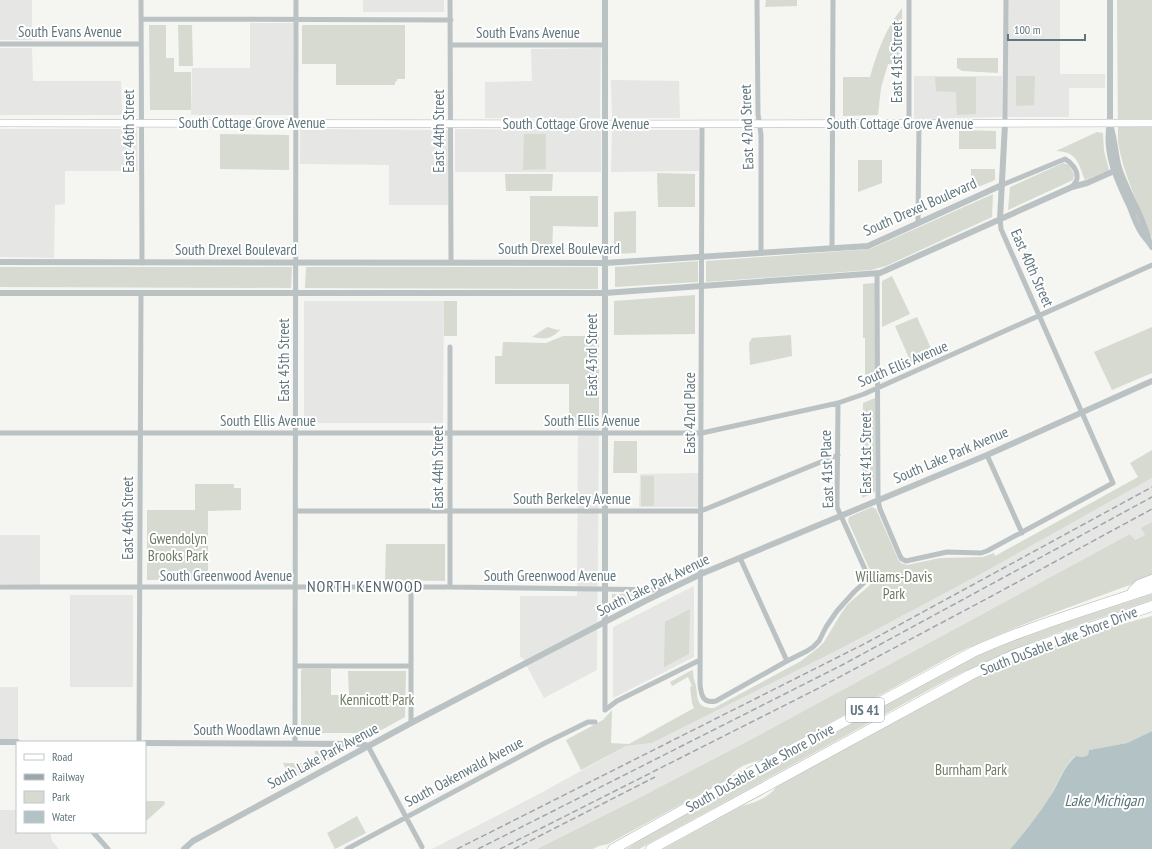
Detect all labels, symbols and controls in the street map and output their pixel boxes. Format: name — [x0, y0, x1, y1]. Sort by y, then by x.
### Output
scale bar — [1008, 16, 1085, 42]
street label: East 41st Street — [887, 21, 906, 103]
street label: South Evans Avenue — [18, 22, 122, 41]
text: 100 m — [1014, 22, 1041, 37]
street label: South Evans Avenue — [476, 23, 580, 42]
street label: East 42nd Street — [736, 84, 757, 170]
street label: East 46th Street — [119, 89, 138, 173]
street label: East 44th Street — [429, 89, 448, 173]
street label: South Cottage Grove Avenue — [179, 113, 325, 132]
street label: South Cottage Grove Avenue — [503, 114, 649, 133]
street label: South Cottage Grove Avenue — [827, 114, 973, 133]
street label: South Drexel Boulevard — [860, 173, 979, 240]
street label: East 40th Street — [1007, 226, 1058, 310]
street label: South Drexel Boulevard — [498, 239, 620, 258]
street label: South Drexel Boulevard — [175, 240, 297, 259]
street label: East 43rd Street — [582, 313, 601, 397]
street label: East 45th Street — [274, 318, 293, 402]
street label: South Ellis Avenue — [855, 336, 951, 391]
street label: East 42nd Place — [680, 372, 699, 454]
street label: South Ellis Avenue — [220, 411, 316, 430]
street label: South Ellis Avenue — [544, 411, 640, 430]
street label: East 41st Street — [856, 412, 875, 494]
street label: South Lake Park Avenue — [890, 422, 1011, 487]
street label: East 44th Street — [428, 425, 447, 509]
street label: East 41st Place — [816, 430, 837, 508]
street label: East 46th Street — [118, 476, 137, 560]
street label: South Berkeley Avenue — [513, 489, 631, 508]
park label: Gwendolyn Brooks Park — [148, 529, 208, 565]
street label: South Lake Park Avenue — [593, 549, 712, 620]
street label: South Greenwood Avenue — [160, 566, 292, 585]
street label: South Greenwood Avenue — [484, 566, 616, 585]
park label: Williams-Davis Park — [856, 567, 932, 603]
district label: NORTH KENWOOD — [307, 576, 423, 596]
street label: South DuSable Lake Shore Drive — [978, 602, 1140, 679]
park label: Kennicott Park — [340, 690, 415, 709]
road number: US 41 — [846, 698, 884, 722]
street label: South Lake Park Avenue — [264, 718, 382, 793]
street label: South DuSable Lake Shore Drive — [682, 719, 837, 816]
street label: South Woodlawn Avenue — [193, 720, 321, 739]
street label: South Oakenwald Avenue — [401, 732, 526, 811]
legend — [16, 741, 146, 833]
text: Road — [52, 749, 72, 764]
park label: Burnham Park — [935, 760, 1007, 779]
text: Railway — [52, 769, 85, 784]
text: Park — [52, 789, 70, 804]
water label: Lake Michigan — [1064, 790, 1145, 810]
text: Water — [52, 809, 77, 824]

